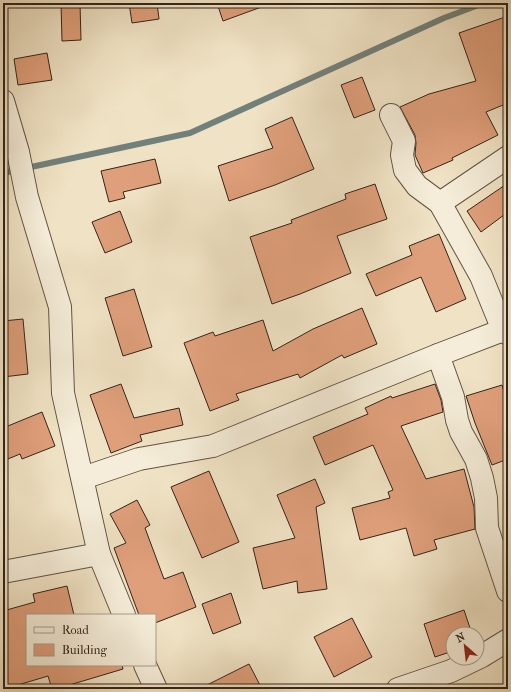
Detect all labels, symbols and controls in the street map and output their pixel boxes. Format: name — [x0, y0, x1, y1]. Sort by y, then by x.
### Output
legend — [26, 614, 156, 666]
text: Road — [62, 623, 89, 637]
north arrow — [445, 626, 485, 666]
text: N — [454, 630, 468, 645]
text: Building — [62, 643, 107, 657]

